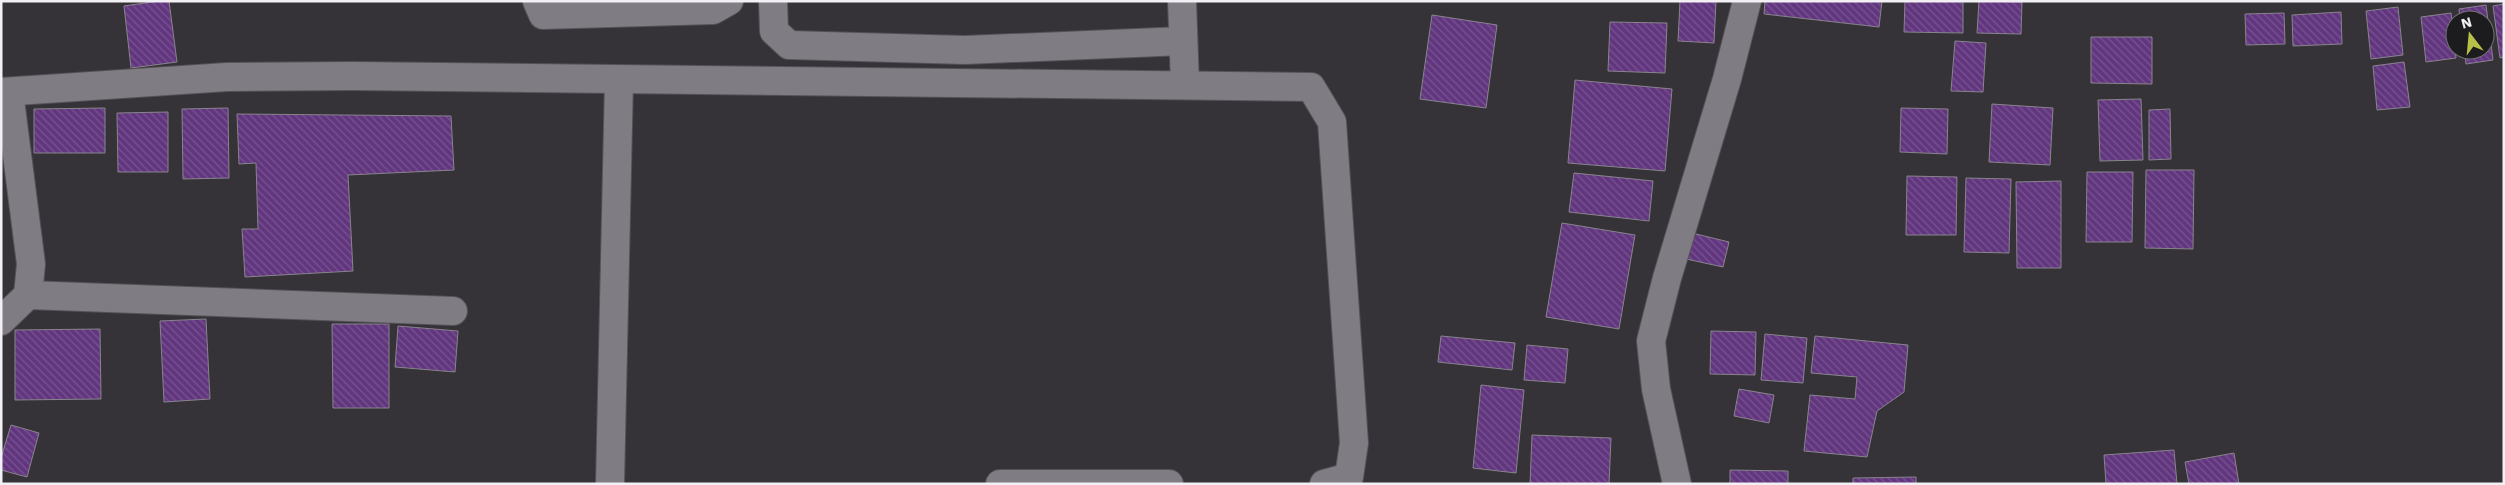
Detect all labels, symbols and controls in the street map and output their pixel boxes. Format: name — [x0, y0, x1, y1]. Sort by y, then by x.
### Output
north arrow — [2445, 10, 2495, 60]
text: N — [2459, 13, 2474, 32]

